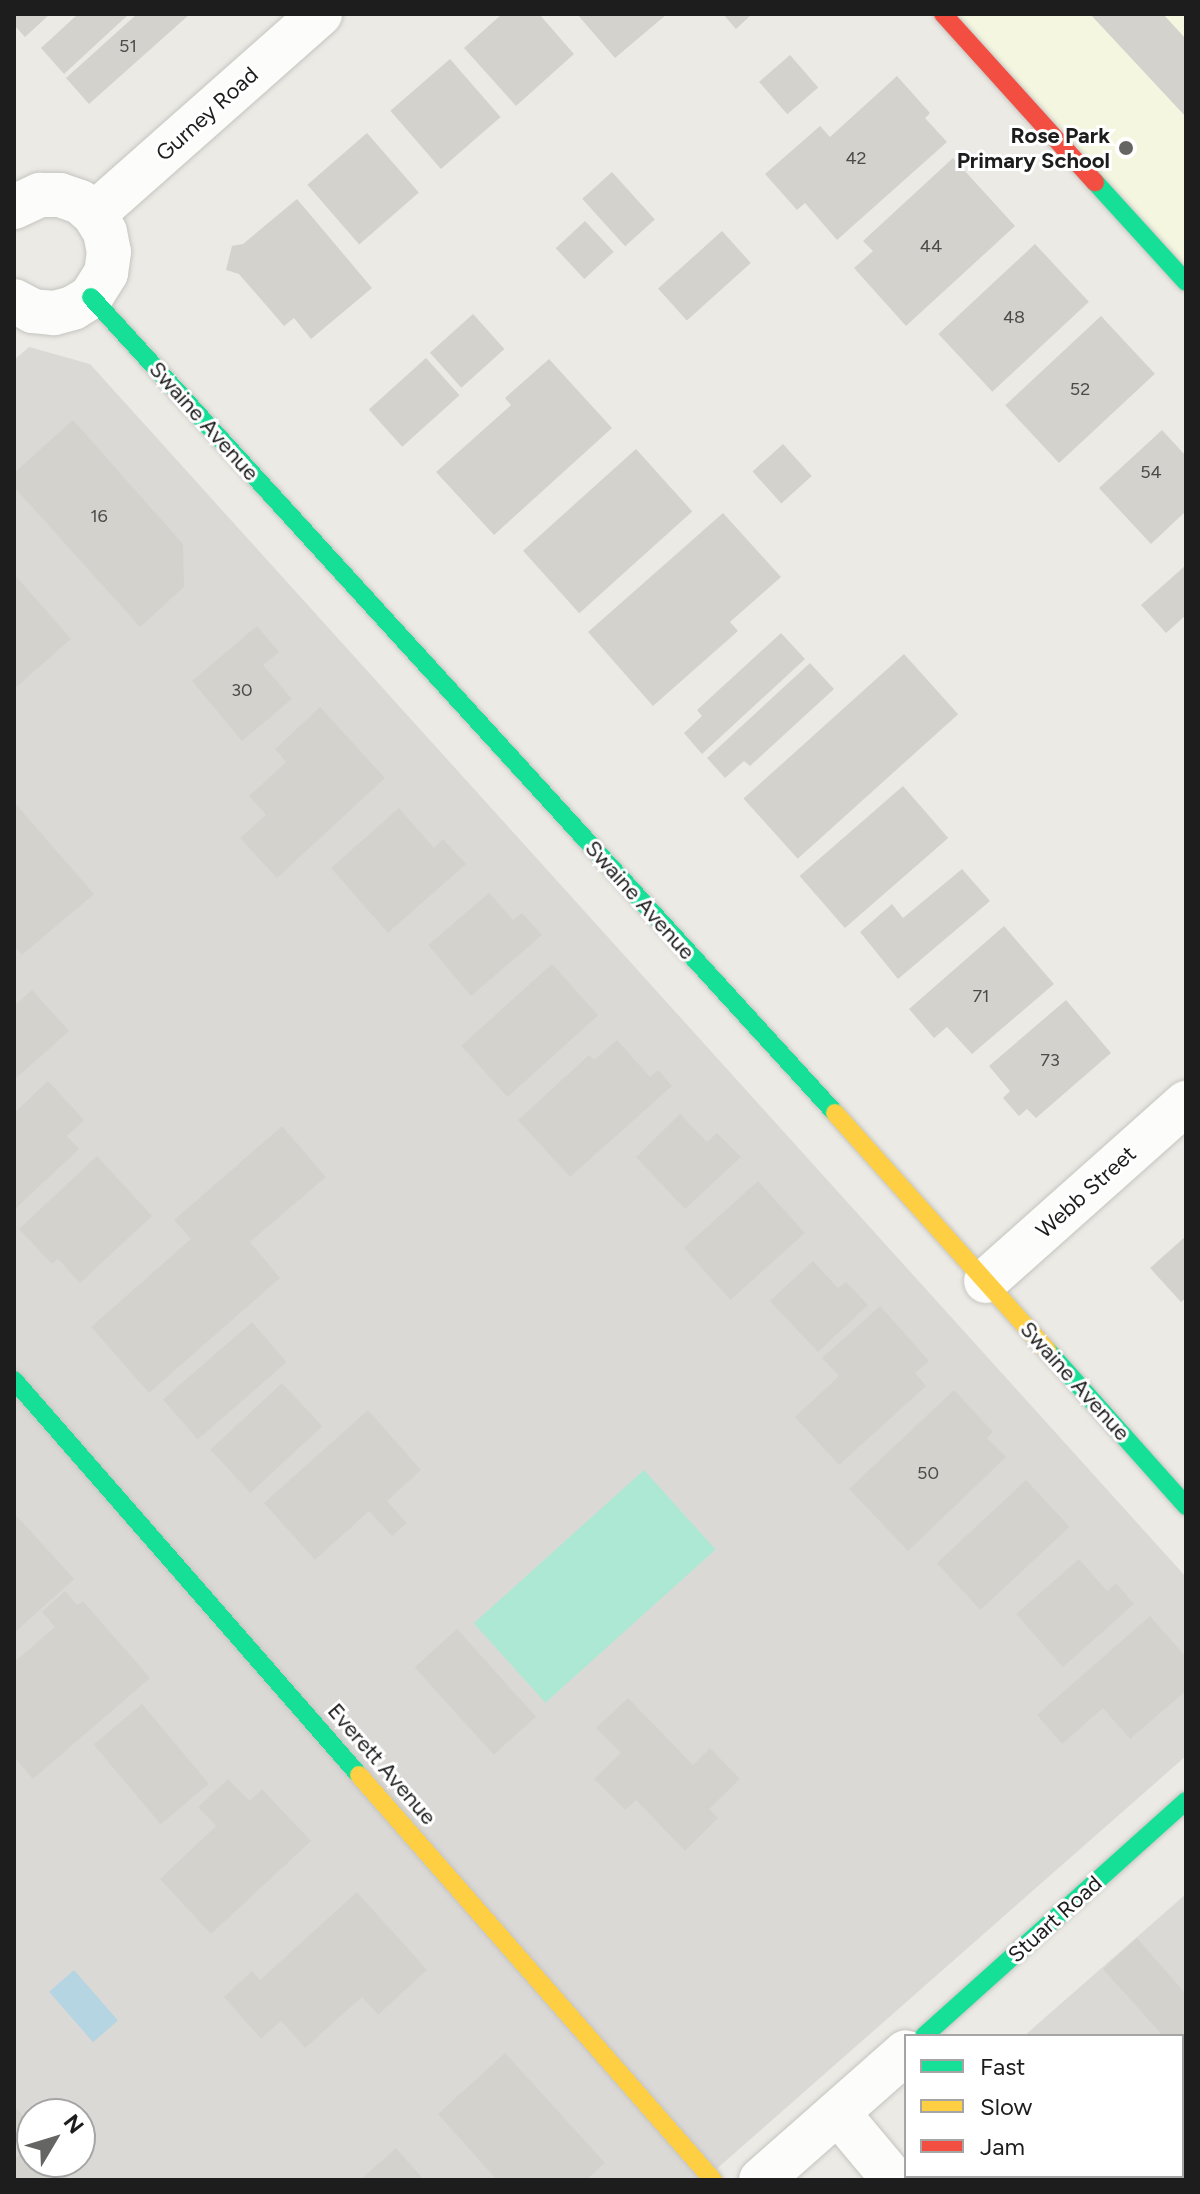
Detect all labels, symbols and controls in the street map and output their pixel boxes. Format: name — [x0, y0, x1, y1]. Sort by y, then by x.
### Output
house number: 51 — [119, 35, 137, 57]
street label: Gurney Road — [151, 61, 263, 167]
place label: Rose Park Primary School — [957, 122, 1110, 174]
marker: Rose Park Primary School — [1117, 139, 1135, 157]
house number: 42 — [845, 147, 867, 169]
house number: 44 — [920, 235, 942, 257]
house number: 48 — [1003, 306, 1025, 328]
street label: Swaine Avenue — [144, 356, 264, 486]
house number: 52 — [1070, 378, 1090, 400]
house number: 54 — [1140, 461, 1162, 483]
house number: 16 — [90, 505, 108, 527]
house number: 30 — [231, 679, 253, 701]
street label: Swaine Avenue — [580, 835, 700, 965]
house number: 71 — [972, 985, 990, 1007]
house number: 73 — [1040, 1049, 1060, 1071]
street label: Webb Street — [1031, 1140, 1141, 1244]
street label: Swaine Avenue — [1015, 1316, 1135, 1446]
house number: 50 — [917, 1462, 939, 1484]
street label: Everett Avenue — [322, 1698, 442, 1830]
street label: Stuart Road — [1003, 1870, 1107, 1968]
legend — [904, 2034, 1184, 2178]
text: Fast — [980, 2052, 1025, 2081]
text: Slow — [980, 2092, 1032, 2121]
north arrow — [16, 2098, 96, 2178]
text: N — [58, 2109, 90, 2139]
text: Jam — [980, 2132, 1025, 2161]

